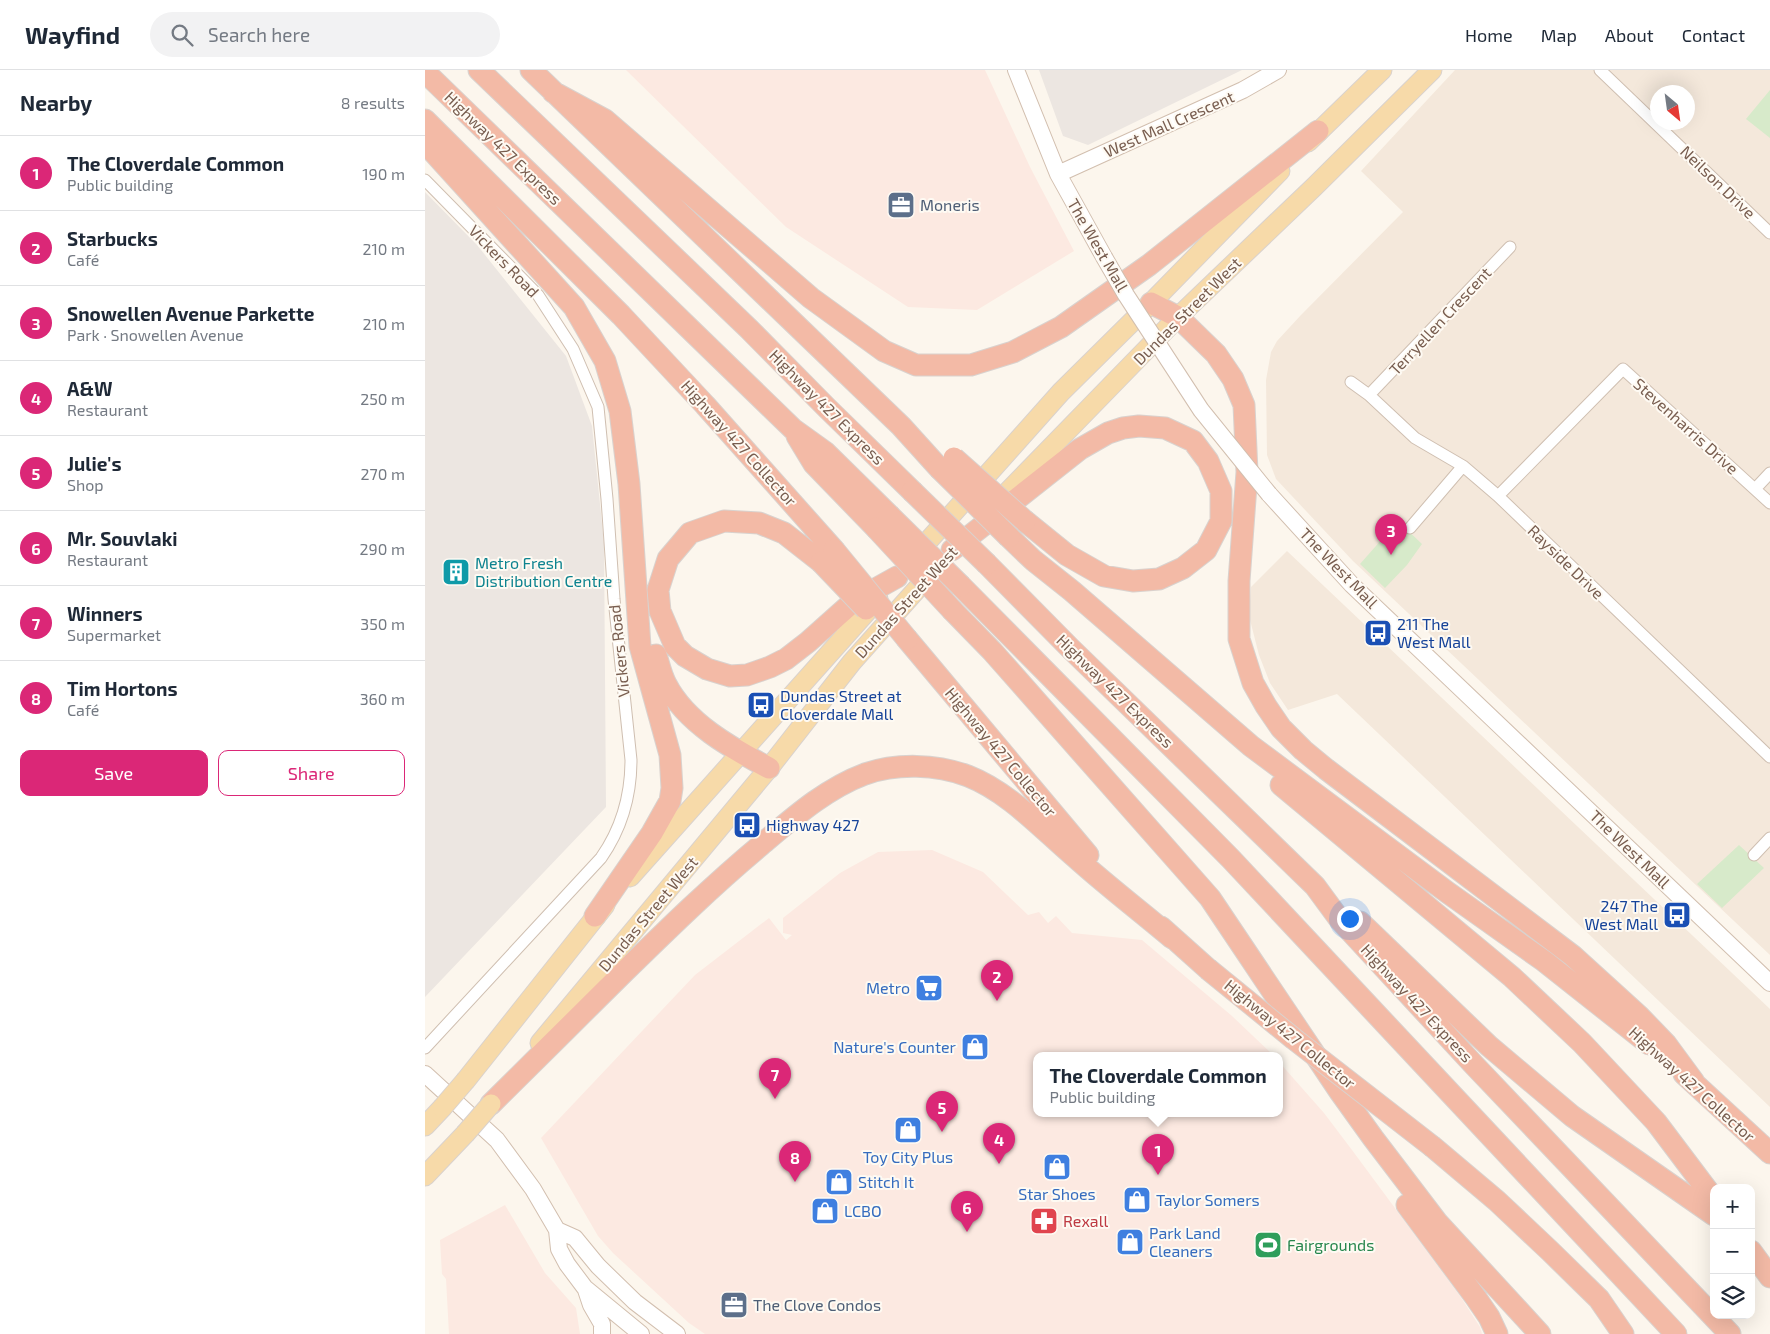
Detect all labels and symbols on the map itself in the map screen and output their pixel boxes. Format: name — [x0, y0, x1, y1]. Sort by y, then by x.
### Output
north arrow — [1650, 85, 1695, 130]
street label: West Mall Crescent — [1101, 86, 1237, 161]
street label: Highway 427 Express — [441, 87, 566, 208]
street label: Neilson Drive — [1677, 141, 1760, 222]
office icon: Moneris — [886, 190, 916, 220]
place label: Moneris — [920, 195, 980, 214]
street label: The West Mall — [1064, 195, 1133, 295]
street label: Vickers Road — [465, 221, 543, 301]
street label: Dundas Street West — [1129, 253, 1244, 368]
street label: Terryellen Crescent — [1385, 263, 1495, 379]
street label: Highway 427 Express — [766, 345, 889, 468]
street label: Stevenharris Drive — [1630, 374, 1743, 478]
street label: Highway 427 Collector — [678, 376, 801, 510]
pin: 3 — [1375, 514, 1407, 555]
street label: Rayside Drive — [1524, 521, 1608, 603]
street label: The West Mall — [1296, 524, 1383, 612]
street label: Dundas Street West — [850, 542, 961, 662]
place label: Metro Fresh Distribution Centre — [475, 553, 612, 590]
building icon: Metro Fresh Distribution Centre — [441, 557, 471, 587]
street label: Vickers Road — [604, 604, 633, 698]
place label: 211 The West Mall — [1397, 614, 1471, 651]
bus stop icon: 211 The West Mall — [1363, 618, 1393, 648]
street label: Highway 427 Express — [1053, 630, 1178, 751]
street label: Highway 427 Collector — [942, 683, 1061, 821]
place label: Dundas Street at Cloverdale Mall — [780, 686, 902, 723]
bus stop icon: Dundas Street at Cloverdale Mall — [746, 690, 776, 720]
street label: The West Mall — [1586, 806, 1675, 892]
bus stop icon: Highway 427 — [732, 810, 762, 840]
place label: Highway 427 — [766, 815, 860, 834]
street label: Dundas Street West — [594, 852, 701, 975]
place label: 247 The West Mall — [1584, 896, 1658, 933]
bus stop icon: 247 The West Mall — [1662, 900, 1692, 930]
your location — [1337, 906, 1363, 932]
street label: Highway 427 Express — [1358, 940, 1477, 1066]
pin: 2 — [981, 960, 1013, 1001]
supermarket icon: Metro — [914, 973, 944, 1003]
street label: Highway 427 Collector — [1221, 975, 1360, 1093]
place label: Metro — [866, 978, 910, 997]
street label: Highway 427 Collector — [1625, 1022, 1760, 1146]
shop icon: Nature's Counter — [960, 1032, 990, 1062]
place label: Nature's Counter — [833, 1037, 957, 1056]
pin: 7 — [759, 1058, 791, 1099]
pin: 5 — [926, 1091, 958, 1132]
shop icon: Toy City Plus — [893, 1115, 923, 1145]
pin: 4 — [983, 1123, 1015, 1164]
pin: 1 — [1142, 1134, 1174, 1175]
pin: 8 — [779, 1141, 811, 1182]
place label: Toy City Plus — [863, 1147, 953, 1166]
shop icon: Star Shoes — [1042, 1152, 1072, 1182]
shop icon: Stitch It — [824, 1167, 854, 1197]
place label: Stitch It — [858, 1172, 914, 1191]
place label: Star Shoes — [1018, 1184, 1096, 1203]
shop icon: Taylor Somers — [1122, 1185, 1152, 1215]
place label: Taylor Somers — [1156, 1190, 1260, 1209]
pin: 6 — [951, 1191, 983, 1232]
shop icon: LCBO — [810, 1196, 840, 1226]
place label: LCBO — [844, 1201, 882, 1220]
pharmacy icon: Rexall — [1029, 1206, 1059, 1236]
place label: Rexall — [1063, 1211, 1108, 1230]
place label: Park Land Cleaners — [1149, 1223, 1221, 1260]
shop icon: Park Land Cleaners — [1115, 1227, 1145, 1257]
sports icon: Fairgrounds — [1253, 1230, 1283, 1260]
place label: Fairgrounds — [1287, 1235, 1374, 1254]
office icon: The Clove Condos — [719, 1290, 749, 1320]
place label: The Clove Condos — [753, 1295, 881, 1314]

